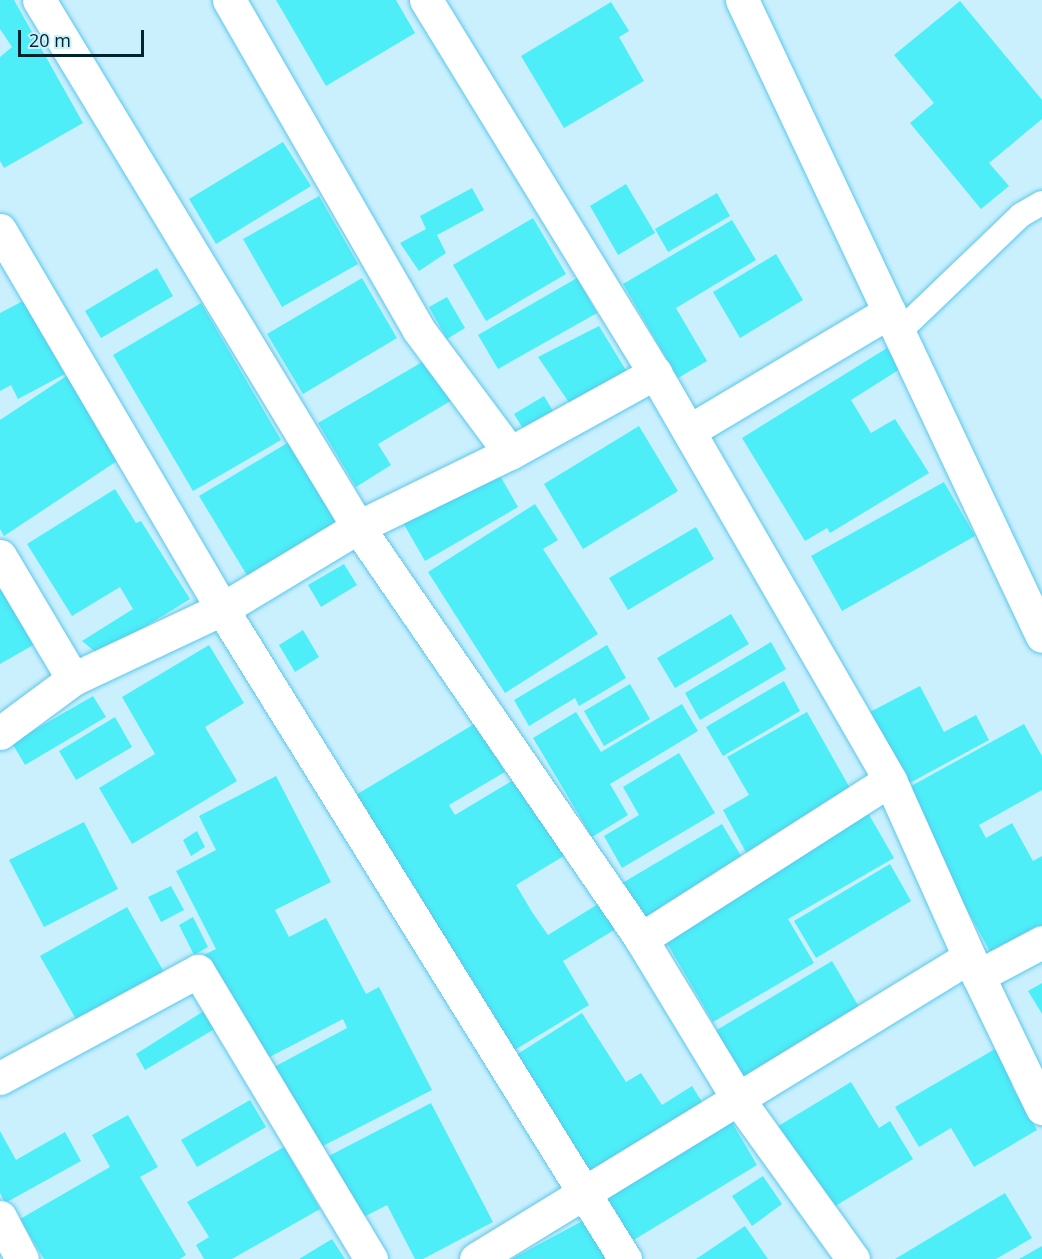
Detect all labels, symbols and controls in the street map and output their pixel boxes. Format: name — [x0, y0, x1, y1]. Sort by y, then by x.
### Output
scale bar — [21, 18, 147, 56]
text: 20 m — [29, 28, 71, 52]

